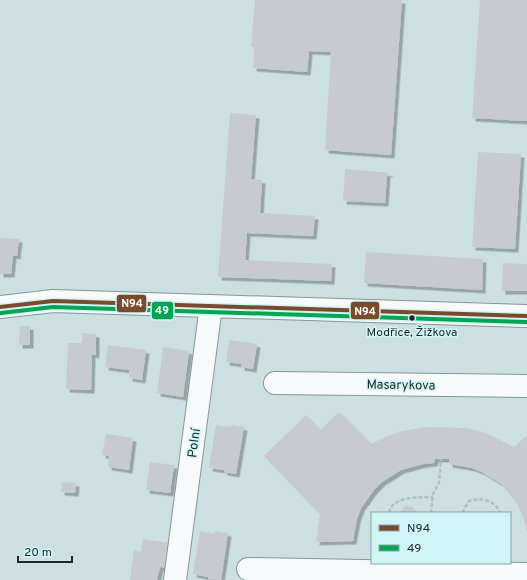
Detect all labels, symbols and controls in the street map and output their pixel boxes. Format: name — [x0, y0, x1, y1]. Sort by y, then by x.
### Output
line badge: N94 — [116, 294, 147, 313]
text: N94 — [121, 297, 143, 311]
line badge: 49 — [151, 301, 174, 320]
line badge: N94 — [350, 301, 380, 320]
text: 49 — [155, 304, 169, 318]
text: N94 — [354, 305, 376, 319]
marker: Modřice, Žižkova — [407, 313, 417, 323]
place label: Modřice, Žižkova — [367, 325, 457, 341]
street label: Masarykova — [366, 377, 436, 395]
street label: Polní — [185, 426, 205, 459]
legend — [371, 512, 511, 564]
text: N94 — [407, 521, 430, 537]
scale bar — [18, 538, 72, 564]
text: 49 — [407, 541, 421, 557]
text: 20 m — [24, 545, 52, 561]

